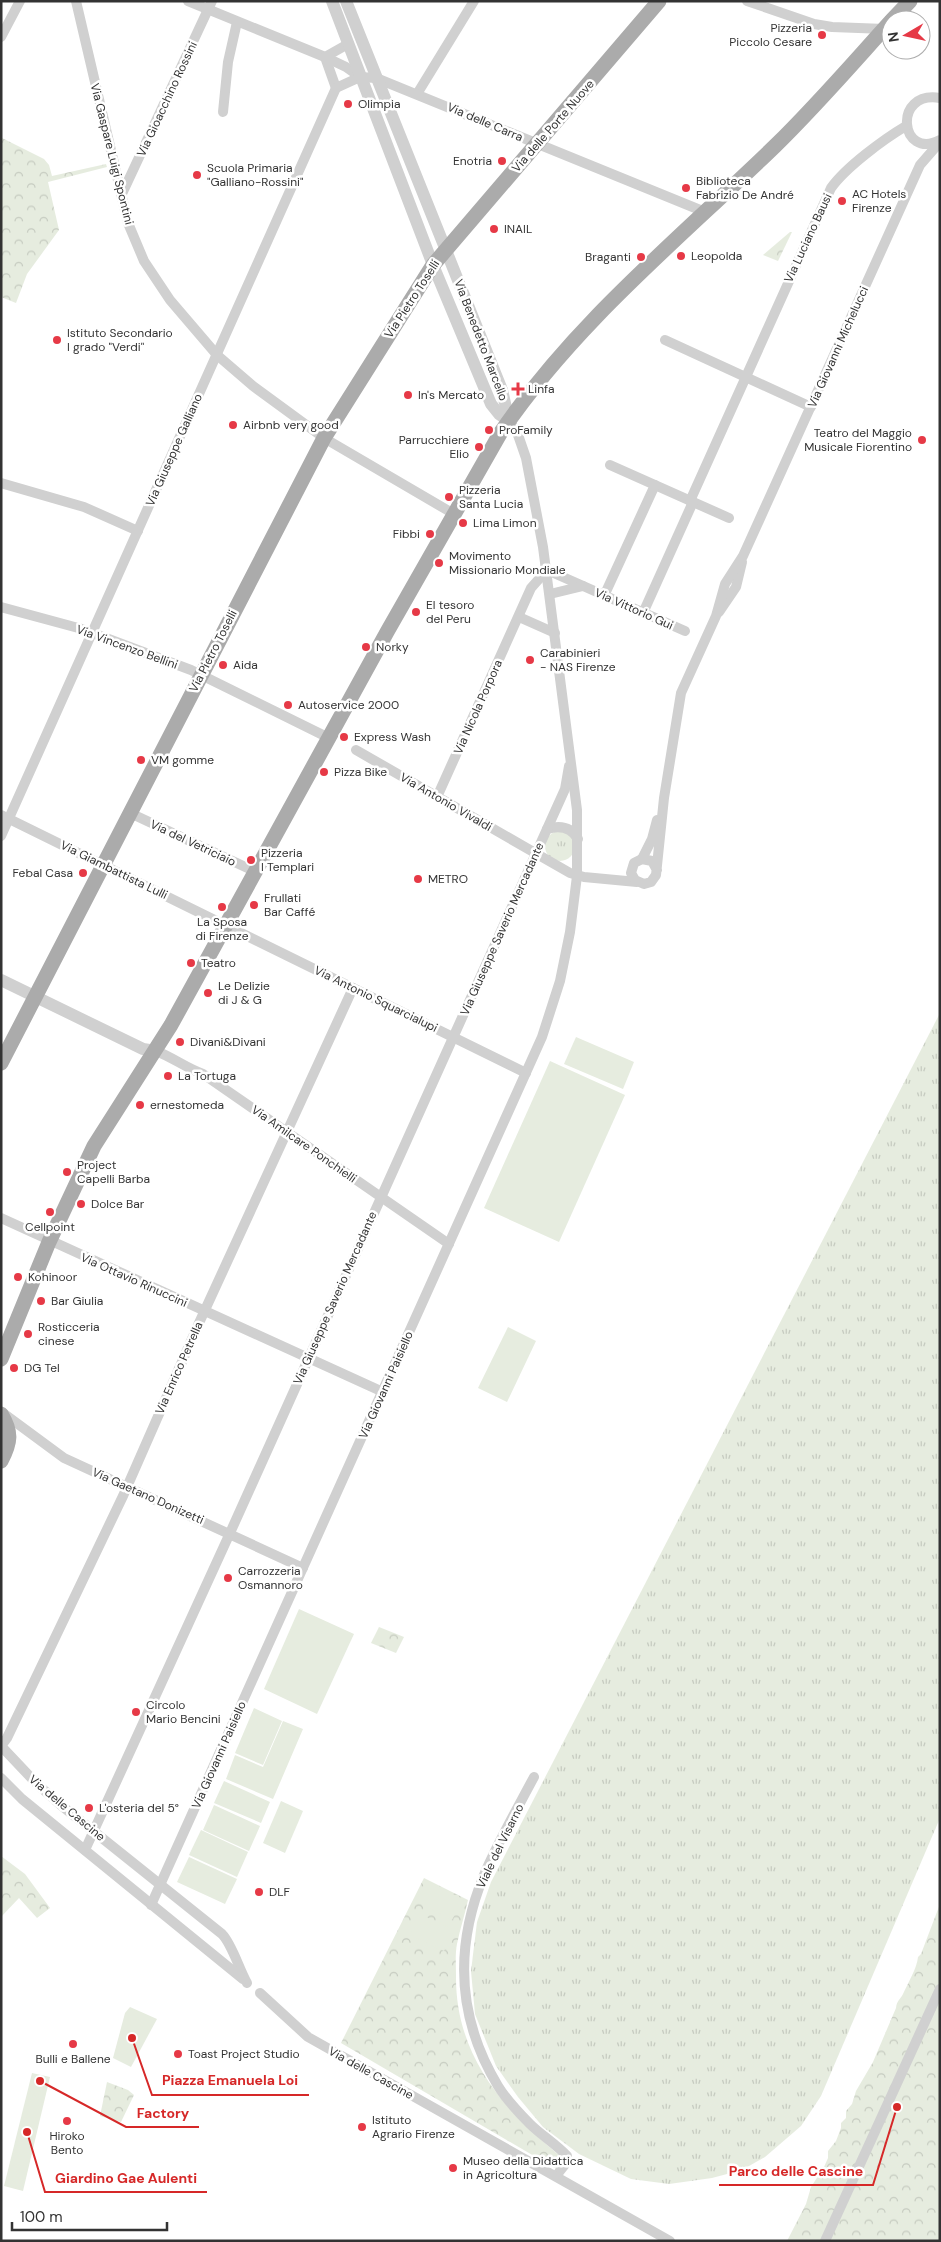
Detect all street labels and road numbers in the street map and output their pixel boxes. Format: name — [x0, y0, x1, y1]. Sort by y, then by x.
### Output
street label: Via Gioacchino Rossini — [133, 39, 201, 159]
street label: Via delle Porte Nuove — [508, 76, 598, 176]
street label: Via Gaspare Luigi Spontini — [87, 82, 137, 226]
street label: Via delle Carra — [445, 99, 525, 145]
street label: Via Luciano Bausi — [780, 191, 836, 285]
street label: Via Pietro Toselli — [381, 257, 443, 341]
street label: Via Benedetto Marcello — [450, 277, 512, 403]
street label: Via Giovanni Michelucci — [804, 284, 872, 410]
street label: Via Giuseppe Galliano — [142, 391, 206, 509]
street label: Via Vittorio Gui — [592, 585, 676, 634]
street label: Via Pietro Toselli — [185, 607, 241, 695]
street label: Via Vincenzo Bellini — [74, 621, 180, 673]
street label: Via Nicola Porpora — [450, 657, 506, 757]
street label: Via Antonio Vivaldi — [397, 769, 495, 835]
street label: Via del Vetriciaio — [147, 816, 239, 870]
street label: Via Giambattista Lulli — [58, 837, 170, 903]
street label: Via Giuseppe Saverio Mercadante — [456, 840, 548, 1018]
street label: Via Antonio Squarcialupi — [312, 962, 441, 1036]
street label: Via Amilcare Ponchielli — [248, 1102, 360, 1186]
street label: Via Giuseppe Saverio Mercadante — [289, 1209, 381, 1387]
street label: Via Ottavio Rinuccini — [78, 1249, 190, 1311]
street label: Via Enrico Petrella — [151, 1319, 207, 1417]
street label: Via Giovanni Paisiello — [355, 1329, 417, 1441]
street label: Via Gaetano Donizetti — [90, 1464, 207, 1528]
street label: Via Giovanni Paisiello — [188, 1699, 250, 1811]
street label: Via delle Cascine — [25, 1771, 109, 1845]
street label: Viale del Visarno — [473, 1801, 527, 1891]
street label: Via delle Cascine — [326, 2043, 417, 2103]

